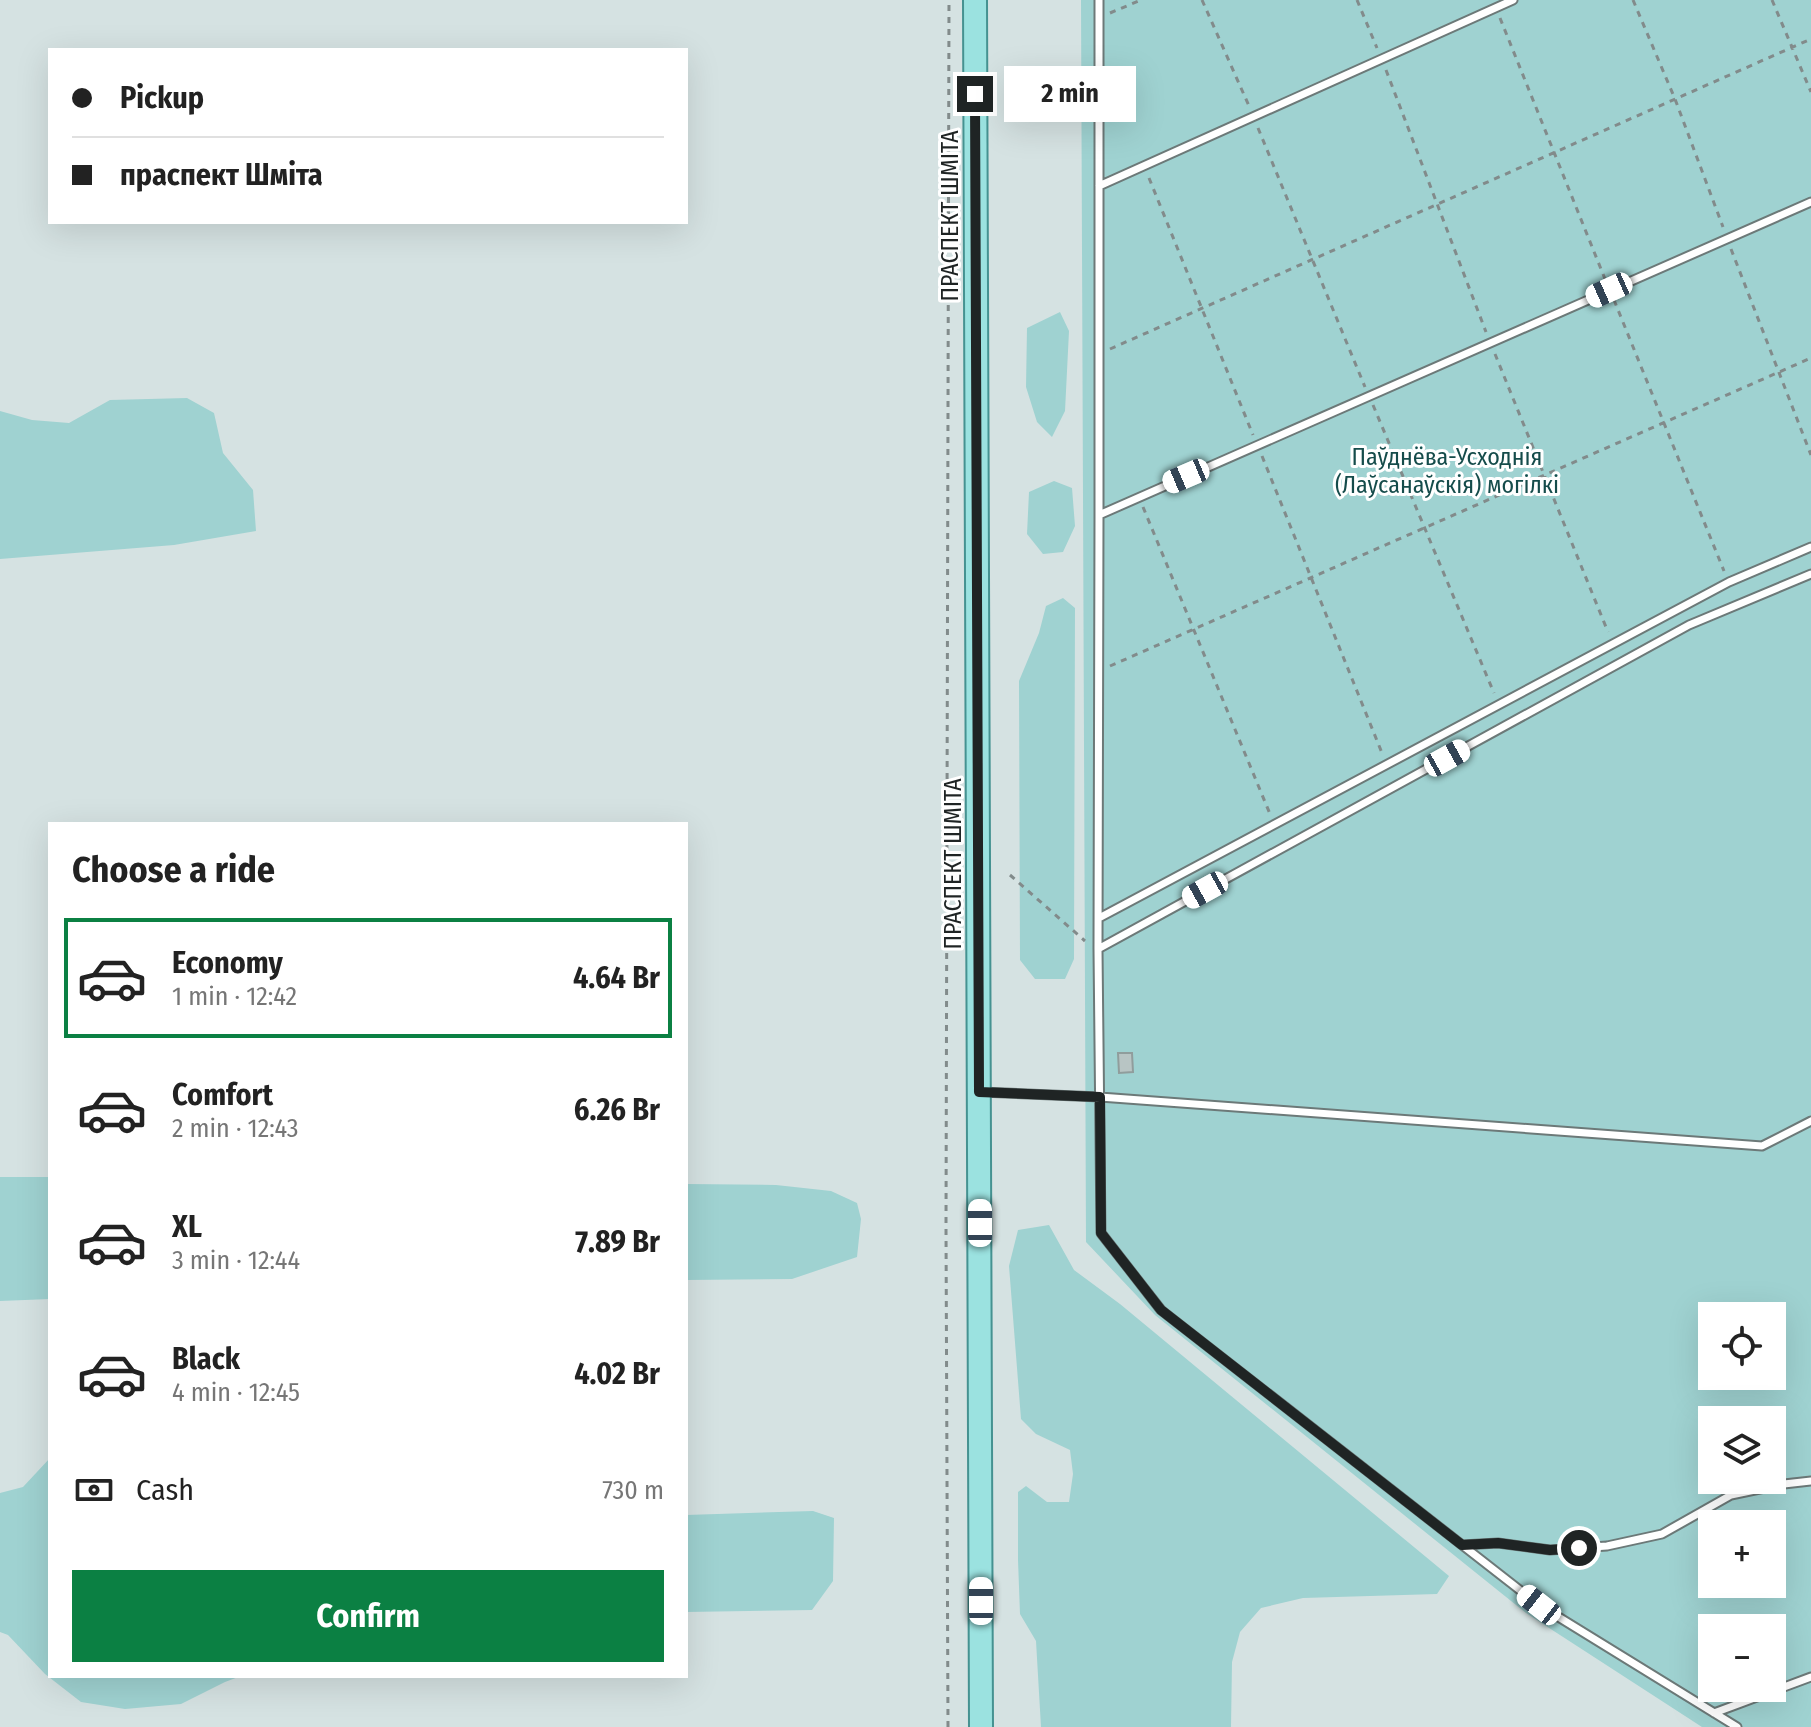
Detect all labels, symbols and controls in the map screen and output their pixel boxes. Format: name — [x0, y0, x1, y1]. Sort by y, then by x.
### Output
callout: 2 min — [1003, 66, 1135, 122]
route end — [957, 76, 993, 112]
text: 2 min — [1041, 78, 1099, 109]
text: Pickup — [120, 80, 204, 116]
street label: ПРАСПЕКТ ШМІТА — [936, 130, 964, 302]
text: праспект Шміта — [120, 157, 323, 193]
car — [1582, 269, 1636, 311]
park label: Паўднёва-Усходнія (Лаўсанаўскія) могілкі — [1335, 443, 1559, 499]
car — [1159, 456, 1213, 496]
car — [1420, 736, 1474, 780]
street label: ПРАСПЕКТ ШМІТА — [939, 778, 967, 950]
text: Choose a ride — [72, 848, 275, 892]
car — [1178, 868, 1232, 912]
icon: car — [76, 942, 148, 1014]
text: Economy — [172, 945, 283, 981]
text: 4.64 Br — [573, 960, 660, 996]
text: 1 min · 12:42 — [172, 981, 297, 1012]
icon: car — [76, 1074, 148, 1146]
text: Comfort — [172, 1077, 273, 1113]
text: 6.26 Br — [574, 1092, 660, 1128]
text: 2 min · 12:43 — [172, 1113, 299, 1144]
car — [968, 1199, 992, 1247]
icon: car — [76, 1206, 148, 1278]
text: XL — [172, 1209, 202, 1245]
text: 7.89 Br — [575, 1224, 660, 1260]
text: 3 min · 12:44 — [172, 1245, 300, 1276]
map controls — [1698, 1302, 1786, 1702]
button: locate — [1698, 1302, 1786, 1390]
icon: car — [76, 1338, 148, 1410]
text: Black — [172, 1341, 240, 1377]
text: 4.02 Br — [574, 1356, 660, 1392]
text: 4 min · 12:45 — [172, 1377, 300, 1408]
button: layers — [1698, 1406, 1786, 1494]
icon: cash — [72, 1468, 116, 1512]
text: Cash — [136, 1472, 194, 1508]
text: 730 m — [602, 1475, 664, 1506]
button: + — [1698, 1510, 1786, 1598]
route start — [1561, 1530, 1597, 1566]
button: Confirm — [72, 1570, 664, 1662]
car — [969, 1577, 993, 1625]
car — [1513, 1581, 1565, 1629]
button: − — [1698, 1614, 1786, 1702]

